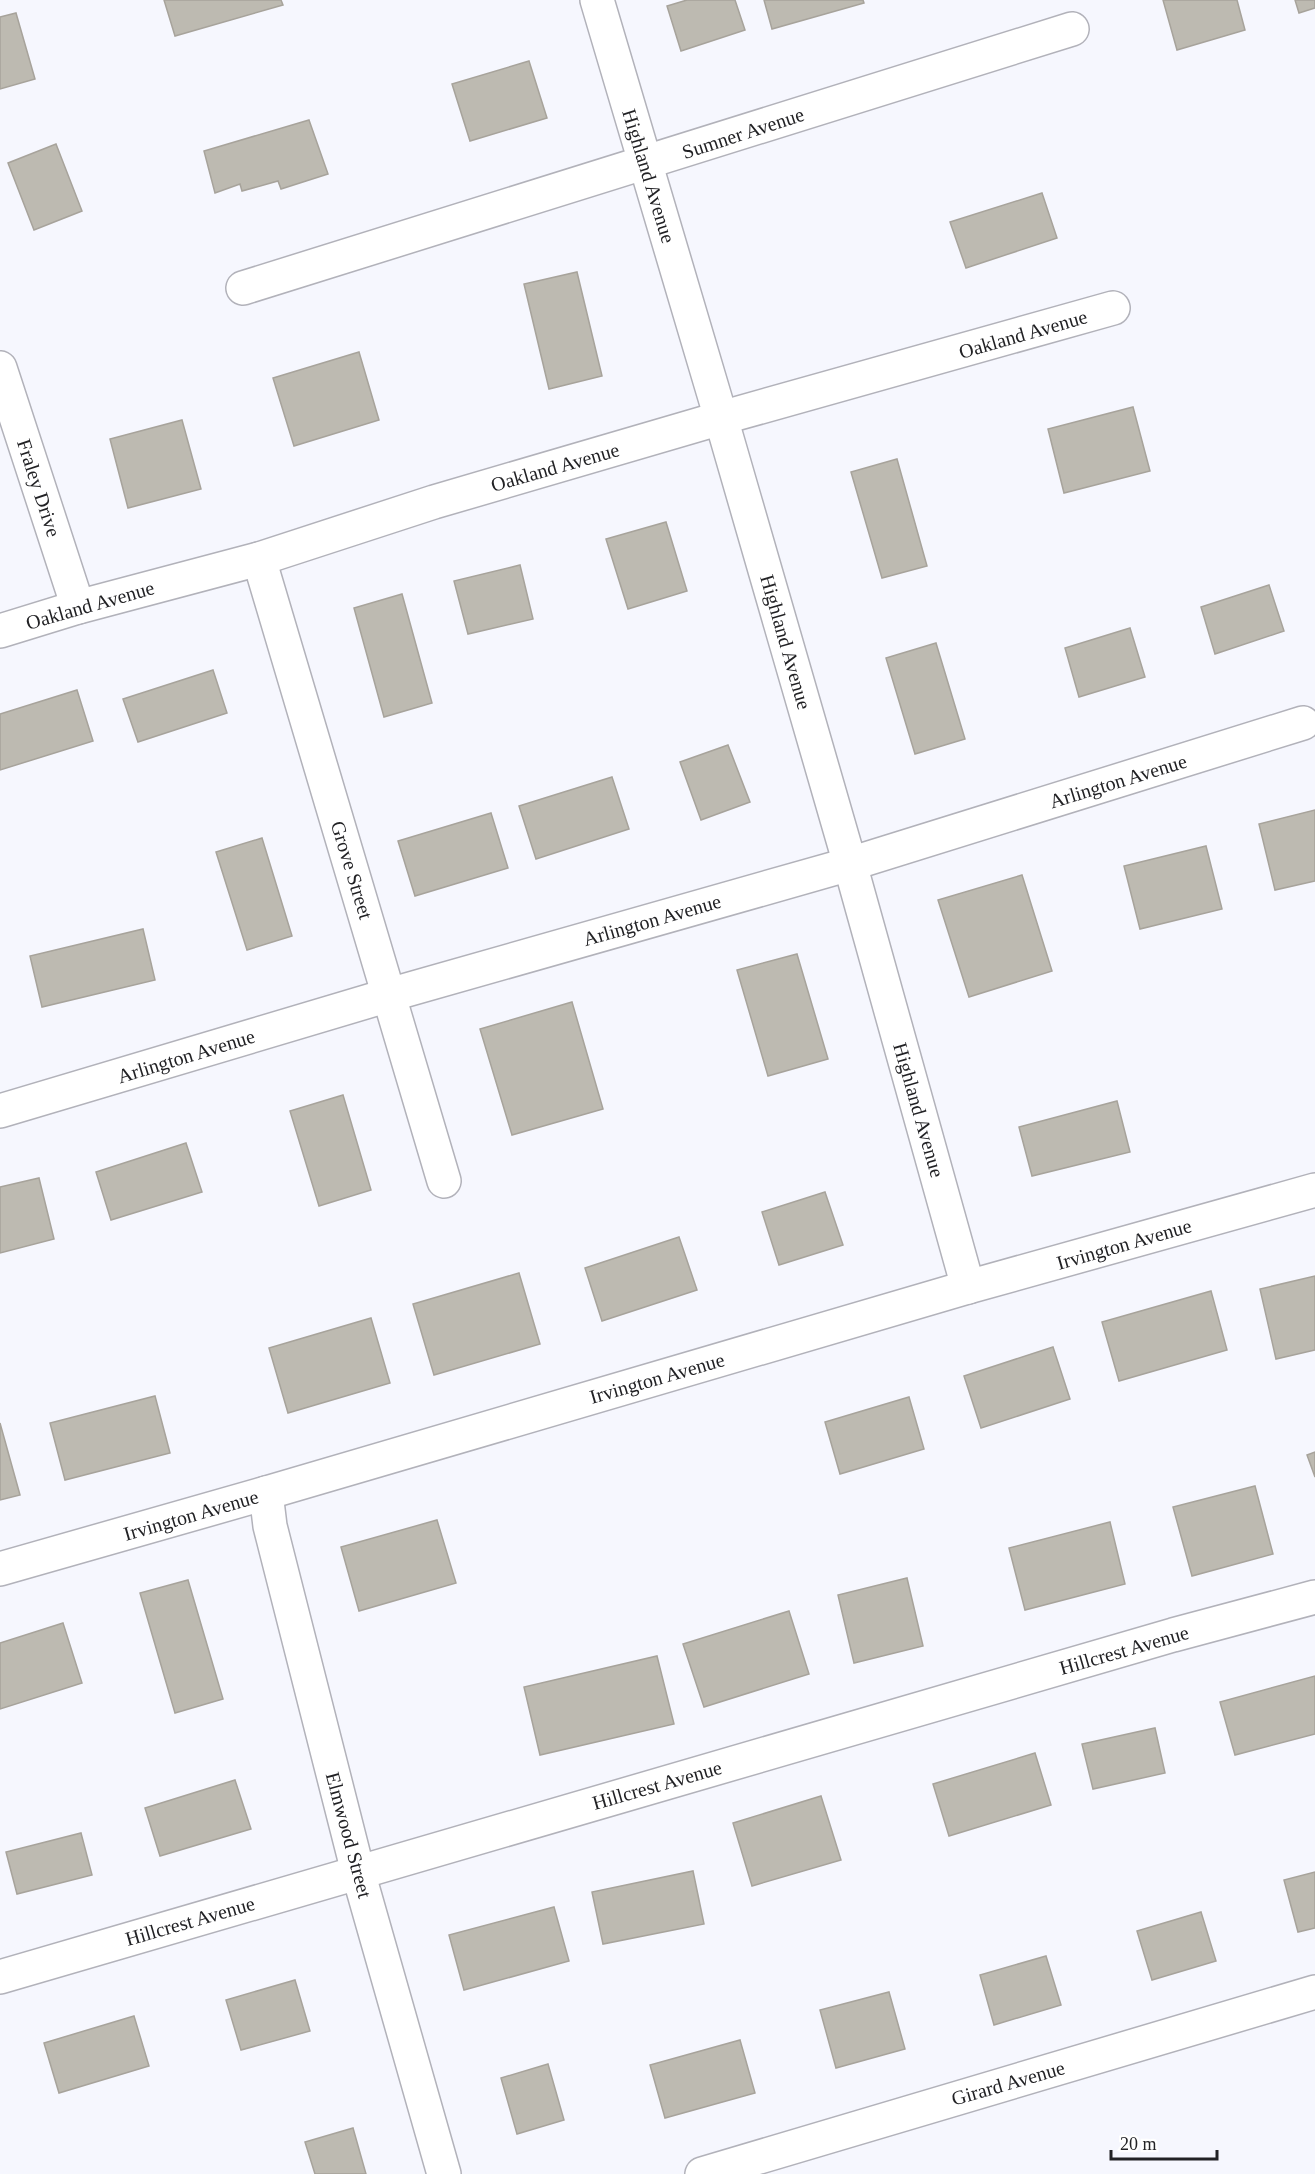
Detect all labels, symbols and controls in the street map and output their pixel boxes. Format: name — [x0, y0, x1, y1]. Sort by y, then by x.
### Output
street label: Sumner Avenue — [679, 103, 807, 163]
street label: Highland Avenue — [617, 106, 680, 246]
street label: Oakland Avenue — [956, 305, 1090, 363]
street label: Fraley Drive — [12, 436, 65, 540]
street label: Oakland Avenue — [488, 438, 622, 496]
street label: Highland Avenue — [755, 572, 816, 712]
street label: Oakland Avenue — [23, 576, 157, 634]
street label: Arlington Avenue — [1047, 750, 1190, 813]
street label: Grove Street — [327, 818, 378, 922]
street label: Arlington Avenue — [581, 890, 724, 951]
street label: Arlington Avenue — [115, 1025, 258, 1088]
street label: Highland Avenue — [888, 1040, 949, 1180]
street label: Irvington Avenue — [1054, 1214, 1194, 1275]
street label: Irvington Avenue — [587, 1348, 727, 1409]
street label: Irvington Avenue — [121, 1485, 261, 1546]
street label: Hillcrest Avenue — [1057, 1621, 1191, 1679]
street label: Hillcrest Avenue — [590, 1756, 724, 1814]
street label: Elmwood Street — [322, 1770, 376, 1901]
street label: Hillcrest Avenue — [123, 1892, 257, 1950]
street label: Girard Avenue — [949, 2056, 1067, 2110]
scale bar — [1111, 2123, 1218, 2161]
text: 20 m — [1120, 2134, 1157, 2154]

